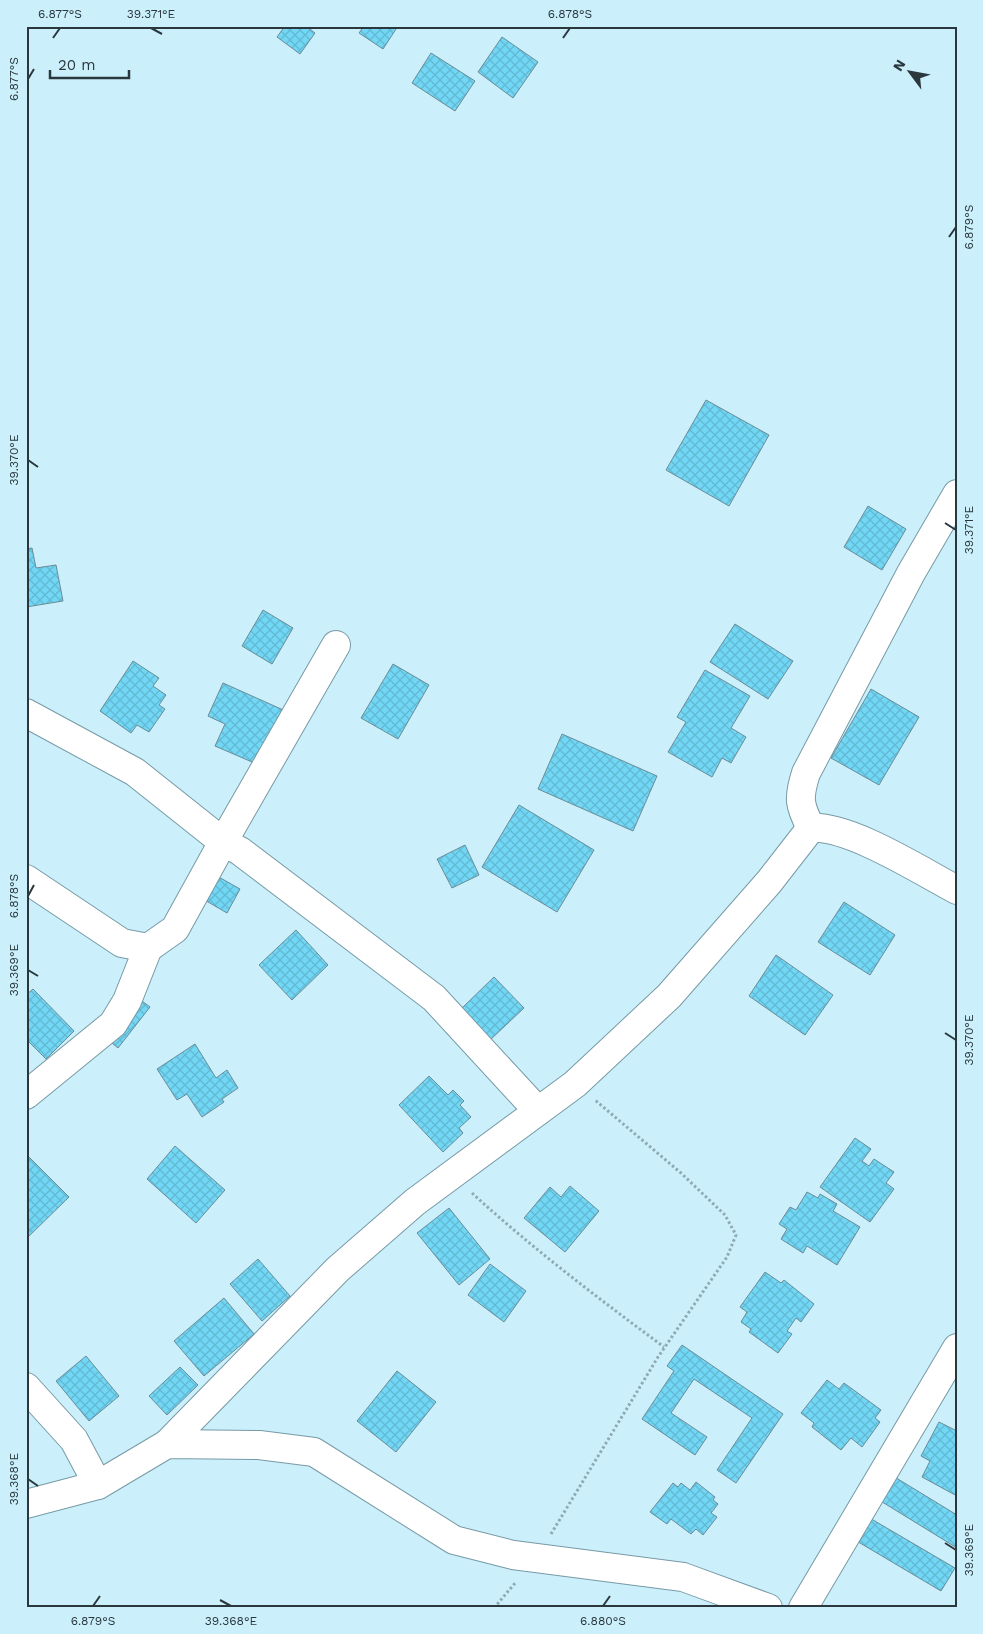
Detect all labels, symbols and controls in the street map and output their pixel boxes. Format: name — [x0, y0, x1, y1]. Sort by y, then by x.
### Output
text: 6.877°S — [38, 7, 82, 21]
text: 39.371°E — [127, 7, 176, 21]
text: 6.878°S — [548, 7, 592, 21]
scale bar — [50, 48, 129, 80]
north arrow — [886, 48, 936, 98]
text: 20 m — [58, 56, 96, 74]
text: N — [889, 56, 909, 74]
text: 6.877°S — [7, 57, 21, 101]
text: 6.879°S — [962, 205, 976, 249]
text: 39.370°E — [7, 434, 21, 486]
text: 39.371°E — [962, 505, 976, 554]
text: 6.878°S — [7, 874, 21, 918]
text: 39.369°E — [7, 944, 21, 996]
text: 39.370°E — [962, 1014, 976, 1066]
text: 39.368°E — [7, 1453, 21, 1505]
text: 39.369°E — [962, 1524, 976, 1576]
text: 6.879°S — [71, 1614, 115, 1628]
text: 39.368°E — [205, 1614, 257, 1628]
text: 6.880°S — [580, 1614, 626, 1628]

